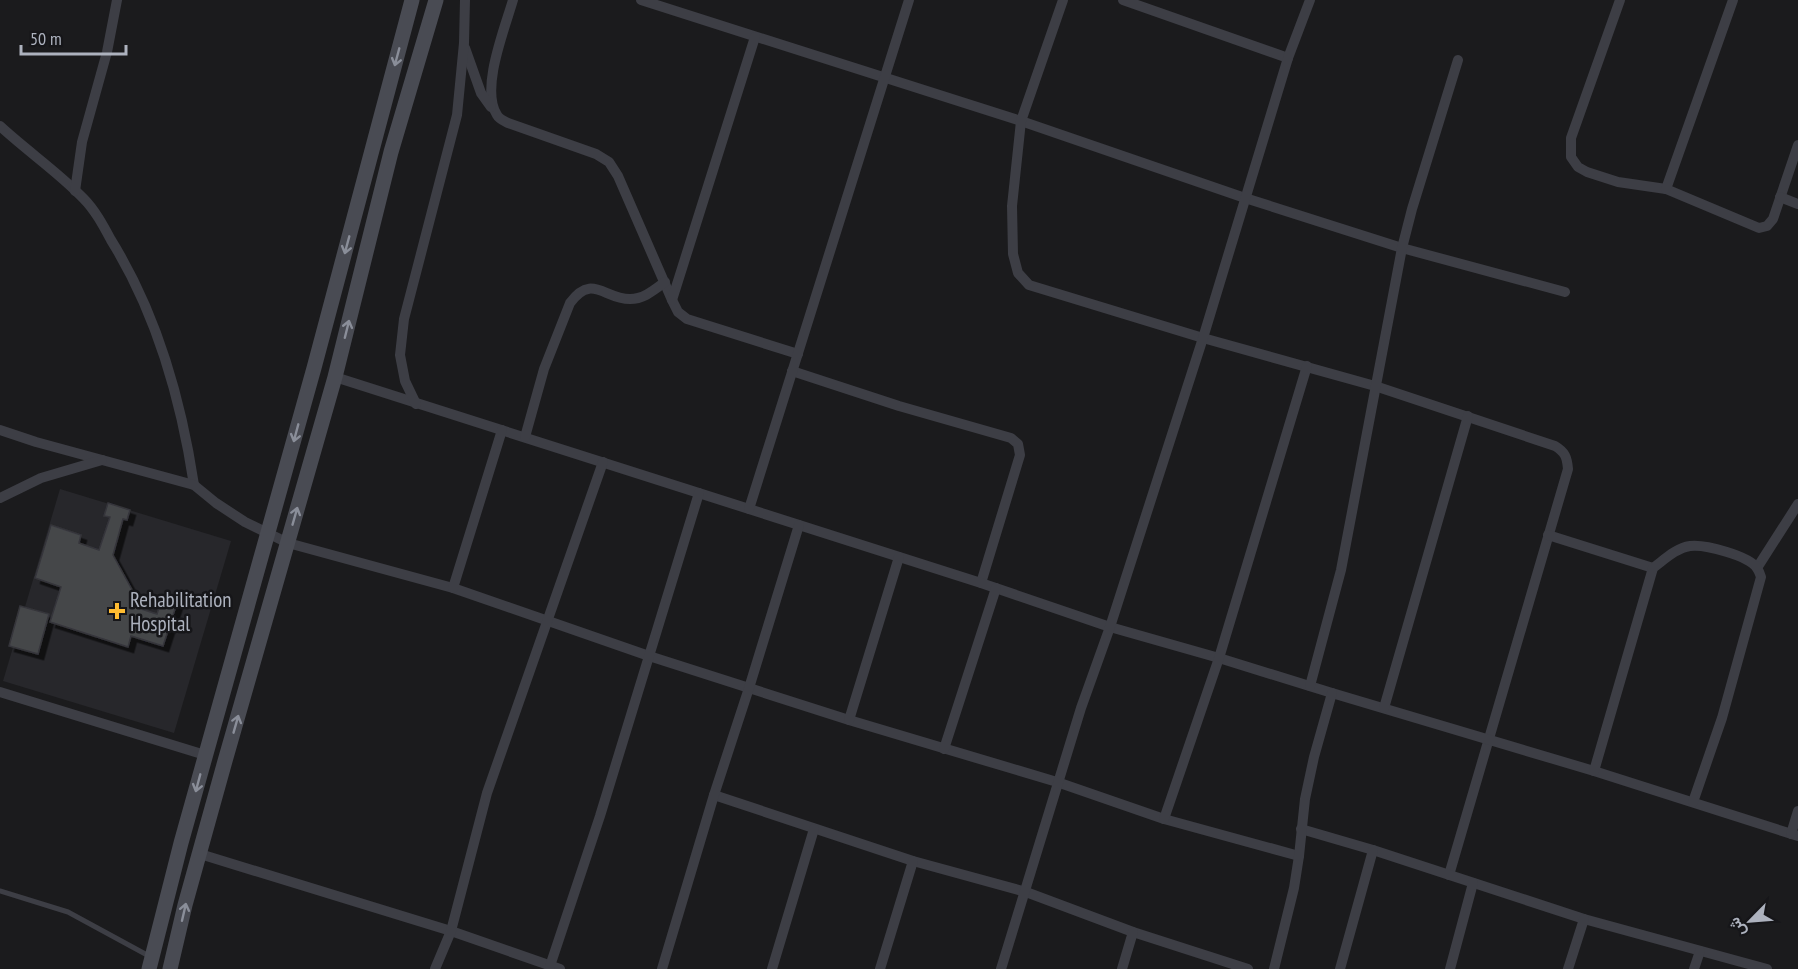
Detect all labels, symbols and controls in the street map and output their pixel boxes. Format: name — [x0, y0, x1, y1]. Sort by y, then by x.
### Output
scale bar — [21, 18, 126, 56]
text: 50 m — [30, 27, 62, 50]
one-way arrow — [390, 47, 402, 66]
one-way arrow — [340, 235, 352, 254]
one-way arrow — [342, 319, 354, 338]
one-way arrow — [290, 423, 301, 442]
one-way arrow — [290, 507, 301, 526]
place label: Rehabilitation Hospital — [130, 586, 232, 637]
marker: Rehabilitation Hospital — [108, 602, 126, 620]
one-way arrow — [230, 715, 242, 734]
one-way arrow — [192, 773, 203, 792]
north arrow — [1720, 891, 1780, 951]
one-way arrow — [178, 903, 190, 922]
text: ش — [1723, 914, 1750, 940]

